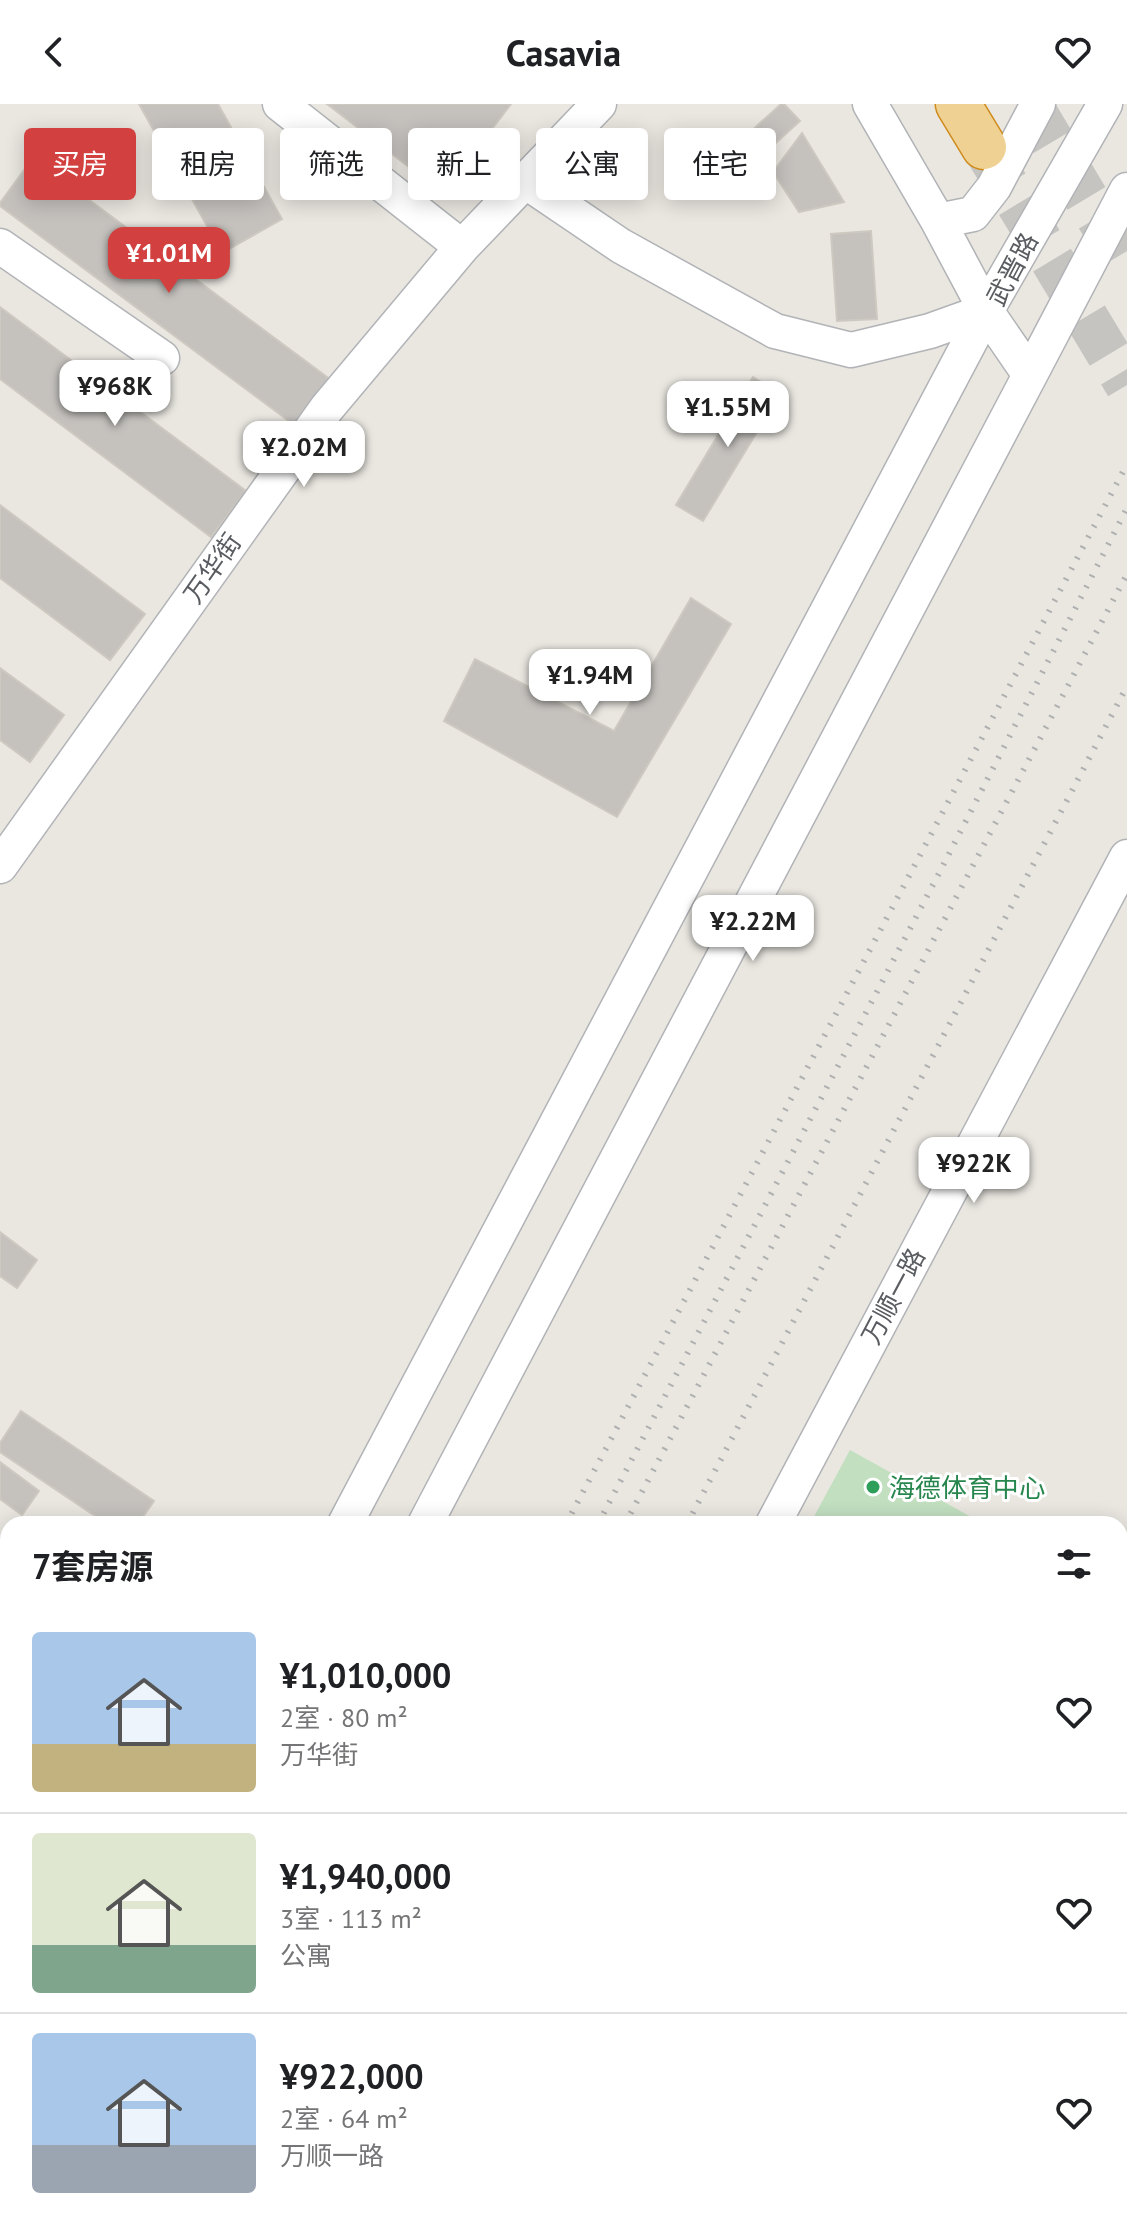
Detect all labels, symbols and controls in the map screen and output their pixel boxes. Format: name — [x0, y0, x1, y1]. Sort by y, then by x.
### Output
text: Casavia — [506, 29, 621, 76]
icon: back — [32, 30, 76, 74]
icon: heart — [1051, 30, 1095, 74]
chip: 买房 — [24, 128, 136, 200]
chip: 租房 — [152, 128, 264, 200]
chip: 筛选 — [280, 128, 392, 200]
chip: 新上 — [408, 128, 520, 200]
chip: 公寓 — [536, 128, 648, 200]
chip: 住宅 — [664, 128, 776, 200]
pin: ¥1.01M — [104, 227, 234, 295]
street label: 武晋路 — [979, 227, 1045, 311]
text: ¥1.01M — [126, 236, 212, 269]
pin: ¥968K — [59, 360, 171, 428]
text: ¥968K — [77, 369, 153, 402]
pin: ¥1.55M — [663, 381, 793, 449]
text: ¥1.55M — [685, 390, 771, 423]
pin: ¥2.02M — [239, 421, 369, 489]
text: ¥2.02M — [261, 430, 347, 463]
street label: 万华街 — [176, 527, 248, 609]
pin: ¥1.94M — [525, 649, 655, 717]
text: ¥1.94M — [547, 658, 633, 691]
pin: ¥2.22M — [688, 895, 818, 963]
text: ¥2.22M — [710, 904, 796, 937]
pin: ¥922K — [918, 1137, 1030, 1205]
text: ¥922K — [936, 1146, 1012, 1179]
street label: 万顺一路 — [854, 1242, 932, 1350]
place label: 海德体育中心 — [889, 1471, 1045, 1504]
marker: 海德体育中心 — [864, 1478, 882, 1496]
icon: filters — [1052, 1542, 1096, 1586]
text: 7套房源 — [32, 1544, 153, 1588]
text: ¥1,010,000 — [280, 1653, 451, 1697]
icon: home — [96, 1664, 192, 1760]
icon: heart — [1052, 1690, 1096, 1734]
text: 2室 · 80 m² — [280, 1701, 408, 1734]
text: 万华街 — [280, 1738, 358, 1771]
text: ¥1,940,000 — [280, 1854, 451, 1898]
icon: home — [96, 1865, 192, 1961]
icon: heart — [1052, 1891, 1096, 1935]
text: 3室 · 113 m² — [280, 1902, 422, 1935]
text: 公寓 — [280, 1939, 332, 1972]
text: ¥922,000 — [280, 2054, 424, 2098]
icon: home — [96, 2065, 192, 2161]
icon: heart — [1052, 2091, 1096, 2135]
text: 2室 · 64 m² — [280, 2102, 408, 2135]
text: 万顺一路 — [280, 2139, 384, 2172]

